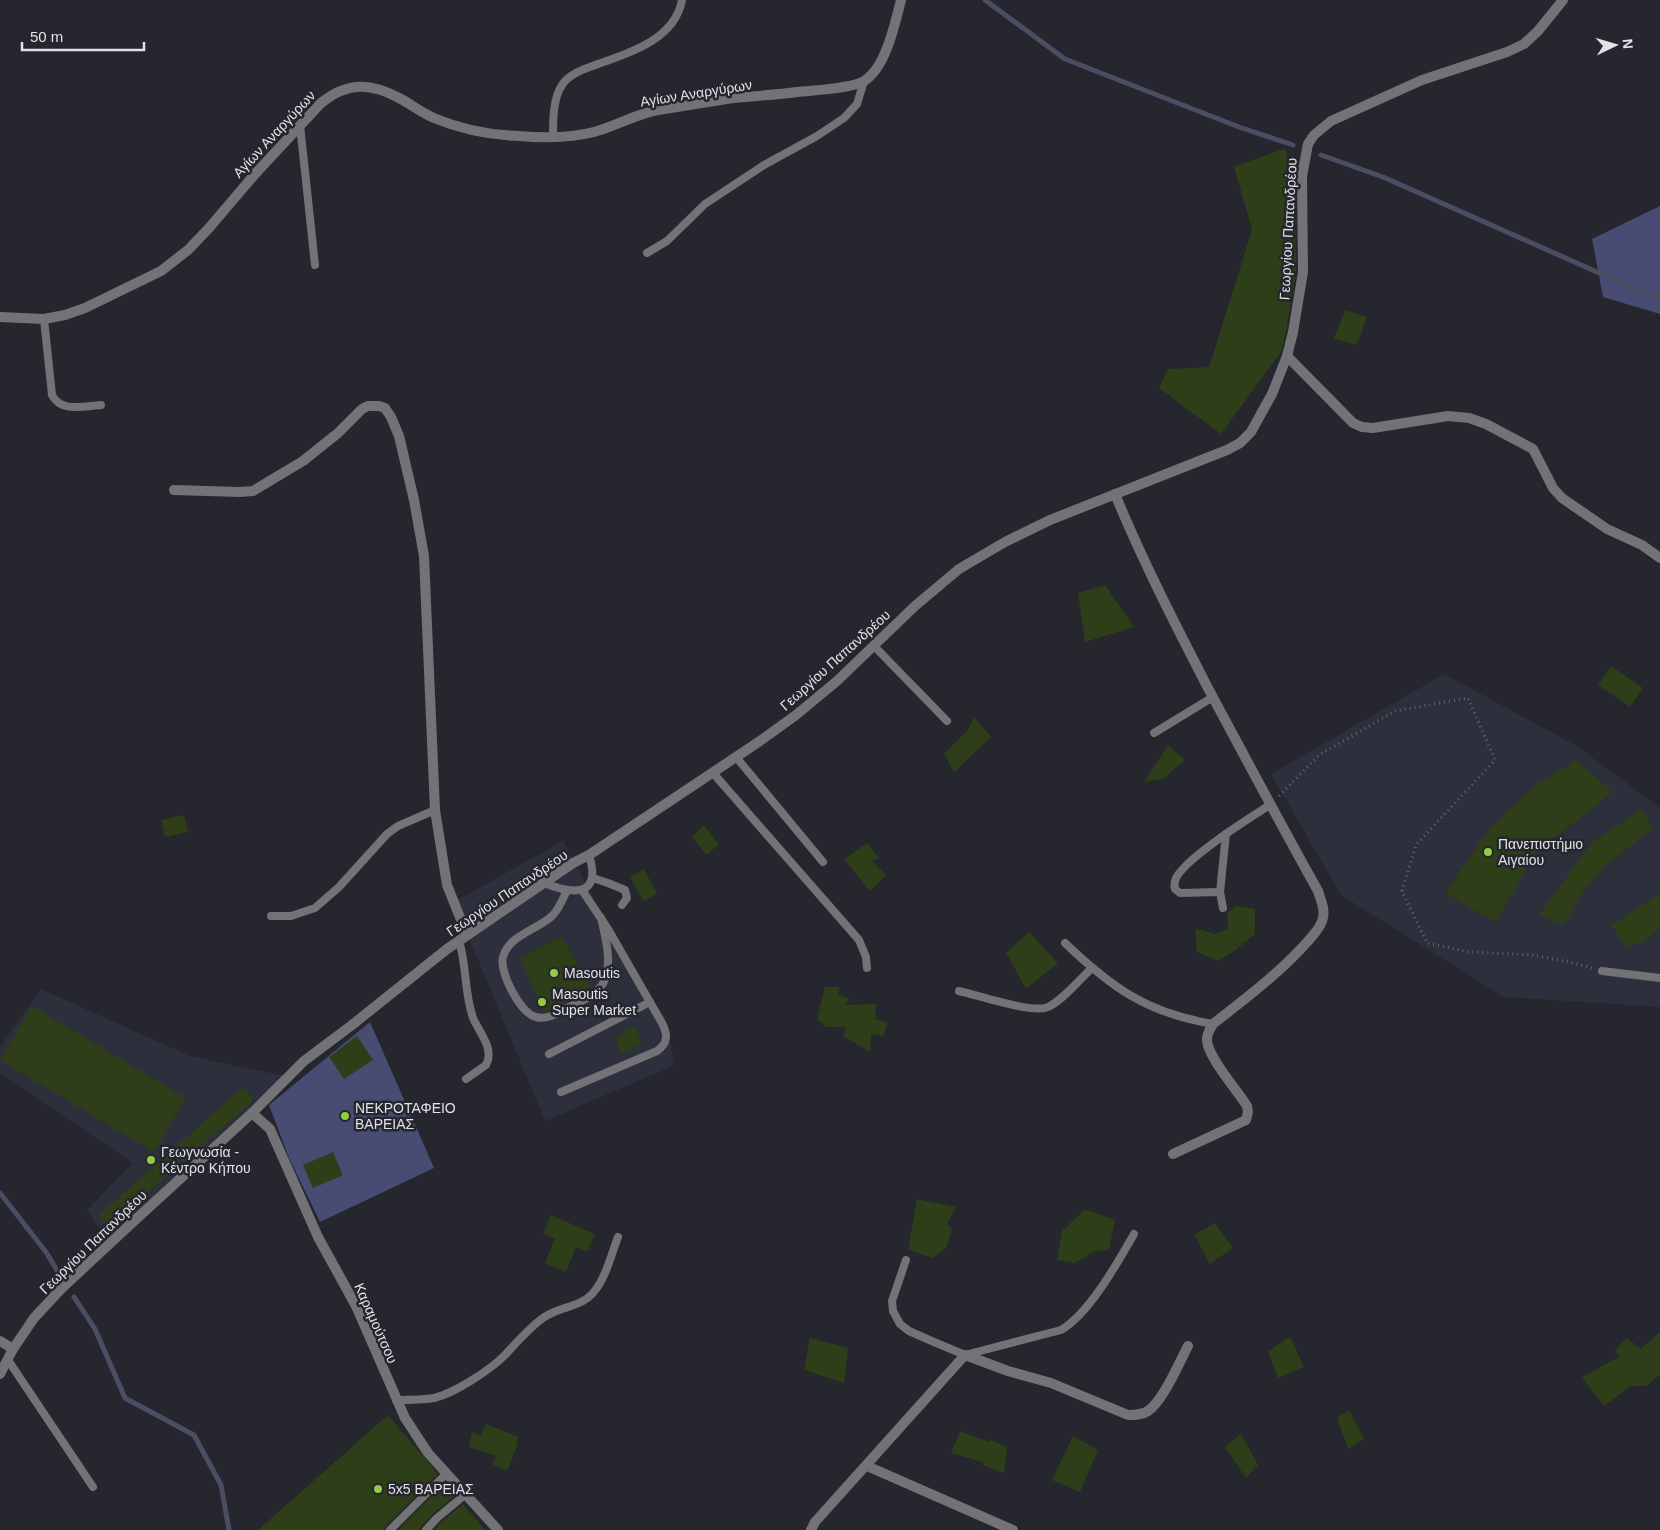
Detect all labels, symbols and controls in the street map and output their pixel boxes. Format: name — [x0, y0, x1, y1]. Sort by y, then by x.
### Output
scale bar — [22, 20, 145, 52]
north arrow — [1590, 20, 1640, 70]
text: 50 m — [30, 28, 63, 45]
text: N — [1620, 38, 1636, 50]
street label: Αγίων Αναργύρων — [639, 76, 753, 110]
street label: Αγίων Αναργύρων — [230, 87, 318, 181]
street label: Γεωργίου Παπανδρέου — [1276, 157, 1300, 301]
street label: Γεωργίου Παπανδρέου — [777, 606, 893, 714]
place label: Πανεπιστήμιο Αιγαίου — [1498, 836, 1583, 868]
marker: Πανεπιστήμιο Αιγαίου — [1482, 846, 1494, 858]
street label: Γεωργίου Παπανδρέου — [443, 847, 571, 939]
place label: Masoutis — [564, 965, 620, 981]
marker: Masoutis — [548, 967, 560, 979]
place label: Masoutis Super Market — [552, 986, 636, 1018]
marker: Masoutis Super Market — [536, 996, 548, 1008]
place label: ΝΕΚΡΟΤΑΦΕΙΟ ΒΑΡΕΙΑΣ — [355, 1100, 456, 1132]
marker: ΝΕΚΡΟΤΑΦΕΙΟ ΒΑΡΕΙΑΣ — [339, 1110, 351, 1122]
place label: Γεωγνωσία - Κέντρο Κήπου — [161, 1144, 251, 1176]
marker: Γεωγνωσία - Κέντρο Κήπου — [145, 1154, 157, 1166]
street label: Γεωργίου Παπανδρέου — [36, 1187, 150, 1297]
street label: Καραμούτσου — [351, 1280, 401, 1366]
place label: 5x5 ΒΑΡΕΙΑΣ — [388, 1481, 474, 1497]
marker: 5x5 ΒΑΡΕΙΑΣ — [372, 1483, 384, 1495]

